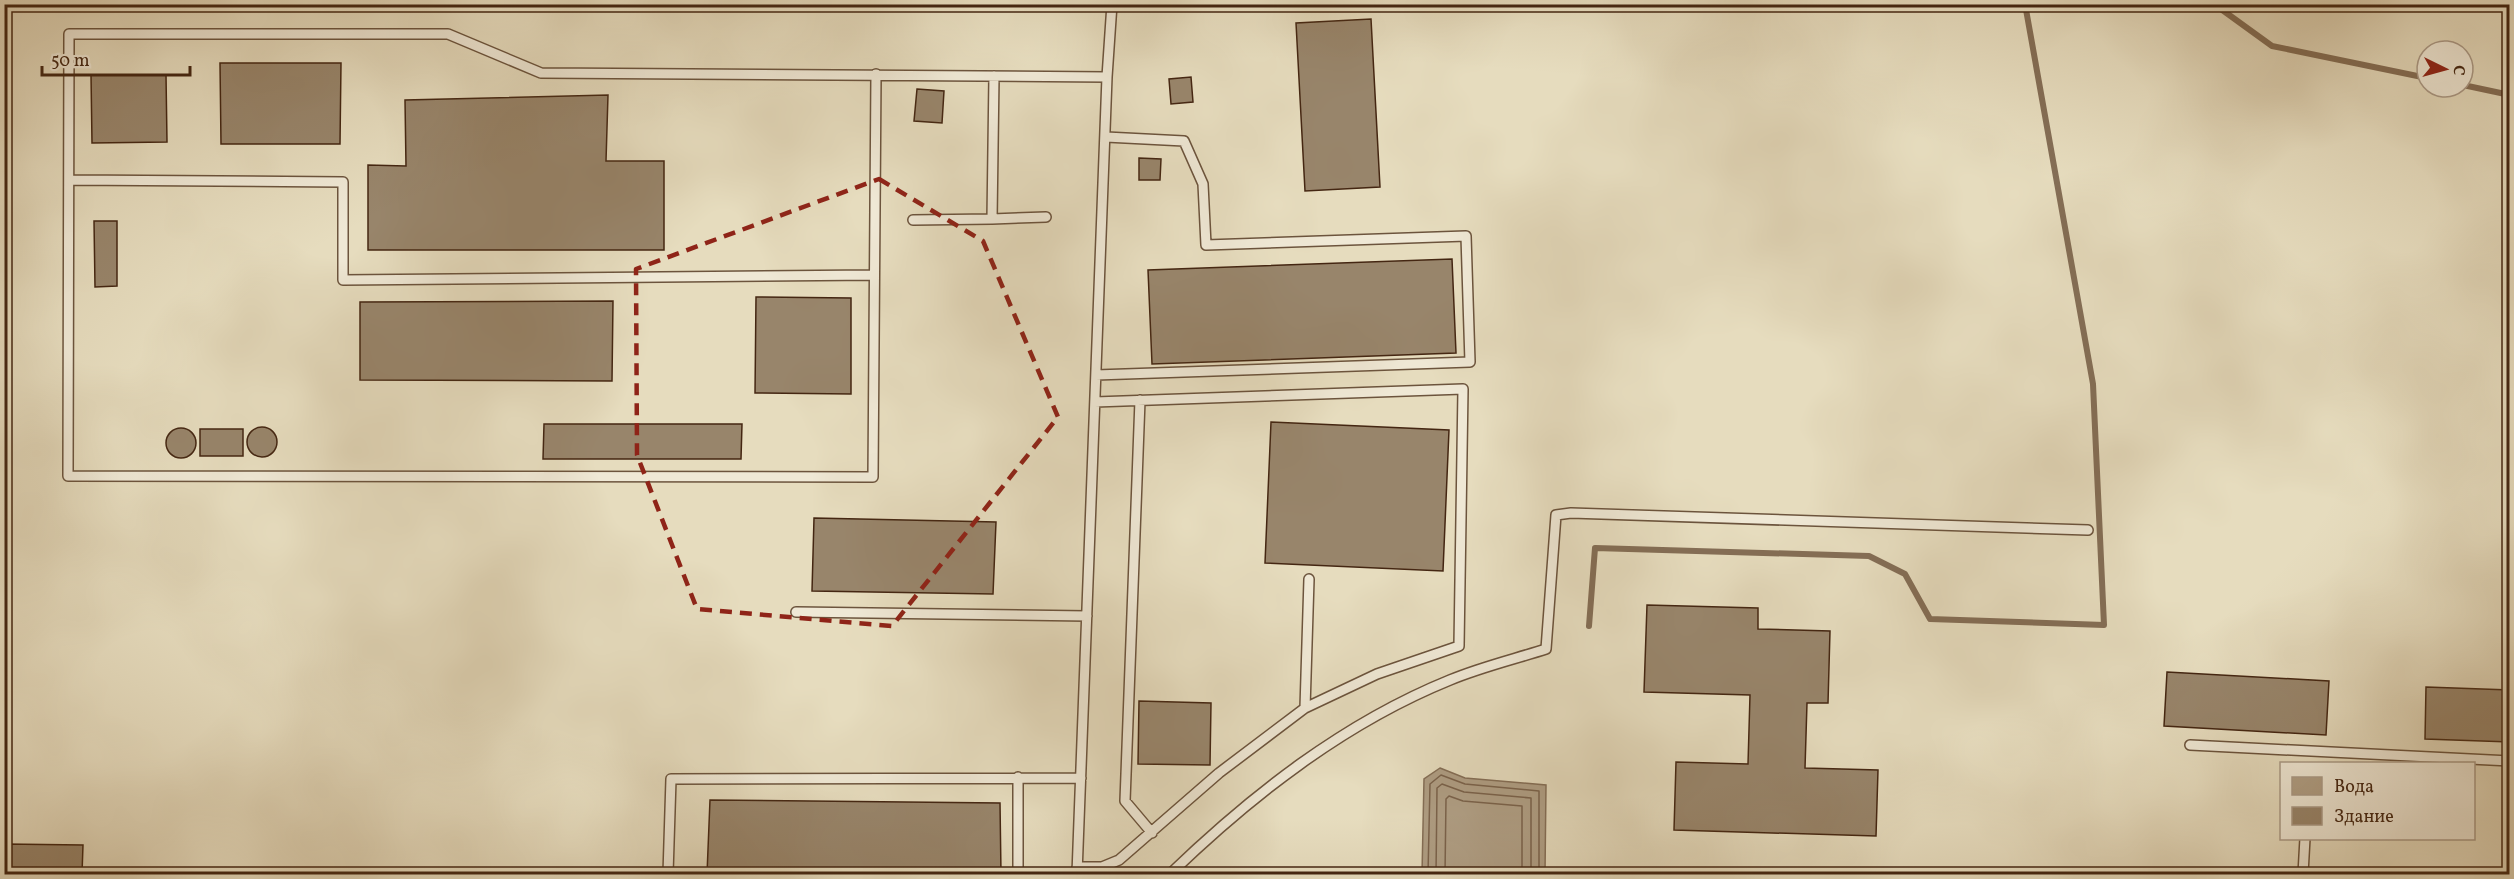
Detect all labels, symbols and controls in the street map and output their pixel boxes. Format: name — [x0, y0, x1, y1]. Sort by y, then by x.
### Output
scale bar — [42, 39, 190, 77]
north arrow — [2415, 39, 2475, 99]
text: 50 m — [51, 49, 90, 74]
text: С — [2447, 64, 2469, 76]
legend — [2280, 762, 2475, 840]
text: Вода — [2334, 775, 2374, 800]
text: Здание — [2334, 805, 2394, 830]

